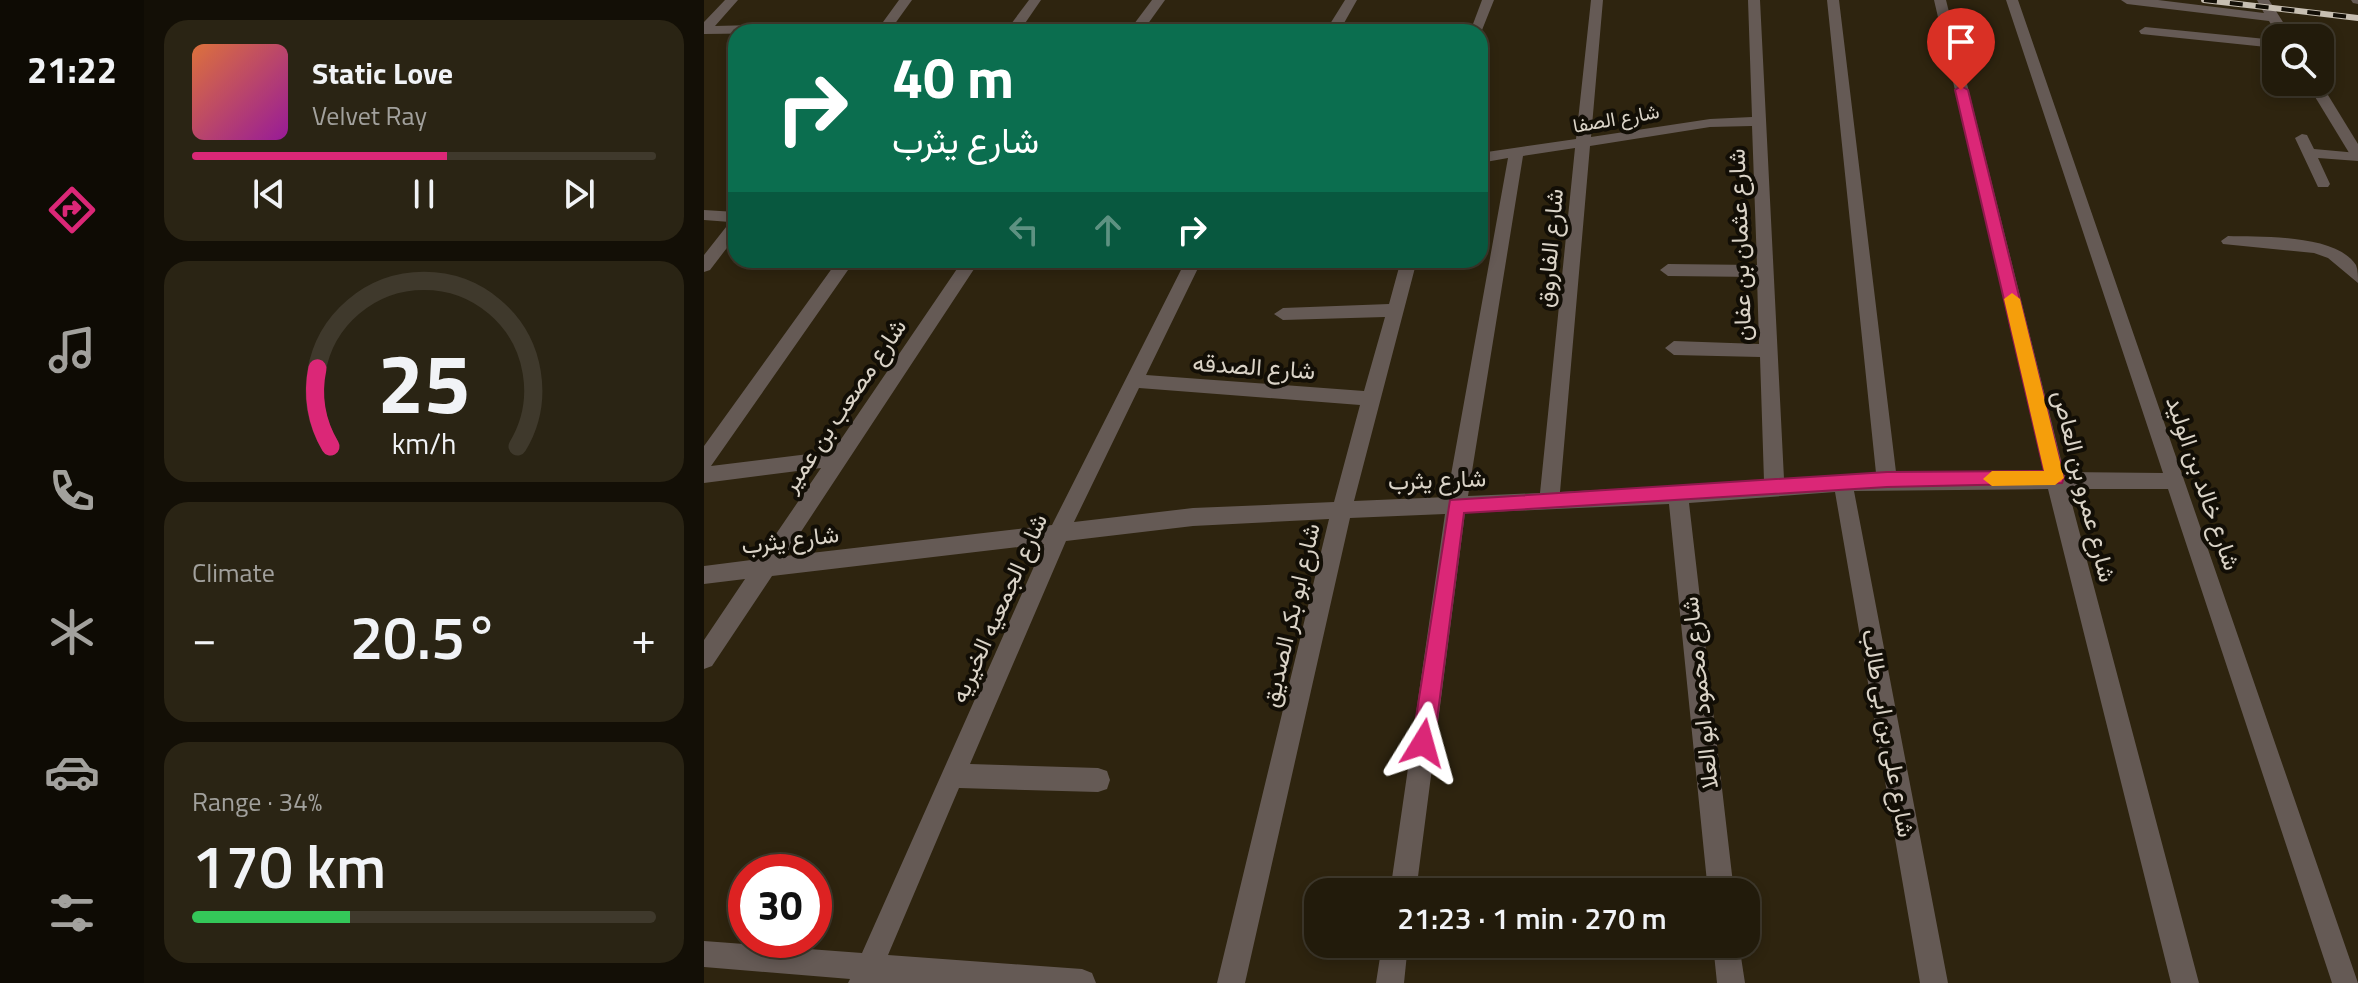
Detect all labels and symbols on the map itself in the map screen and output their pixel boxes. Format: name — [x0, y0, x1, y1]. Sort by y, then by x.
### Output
pin — [1927, 8, 1995, 90]
street label: شارع الصفا — [1570, 95, 1662, 141]
street label: شارع عثمان بن عفان — [1718, 148, 1760, 342]
street label: شارع الفاروق — [1526, 187, 1572, 309]
street label: شارع مصعب بن عمير — [771, 311, 915, 500]
street label: شارع الصدقه — [1191, 344, 1317, 388]
street label: شارع عمرو بن العاص — [2044, 386, 2126, 586]
street label: شارع خالد بن الوليد — [2157, 391, 2251, 575]
street label: شارع يثرب — [1387, 459, 1487, 499]
street label: شارع الجمعيه الخيريه — [940, 508, 1056, 708]
street label: شارع يثرب — [739, 515, 841, 563]
street label: شارع ابو بكر الصديق — [1251, 519, 1329, 711]
street label: شارع محمود ابو العلا — [1671, 595, 1727, 791]
street label: شارع على بن ابى طالب — [1853, 626, 1925, 840]
position arrow — [1381, 701, 1465, 785]
speed limit sign: 30 — [728, 854, 832, 958]

